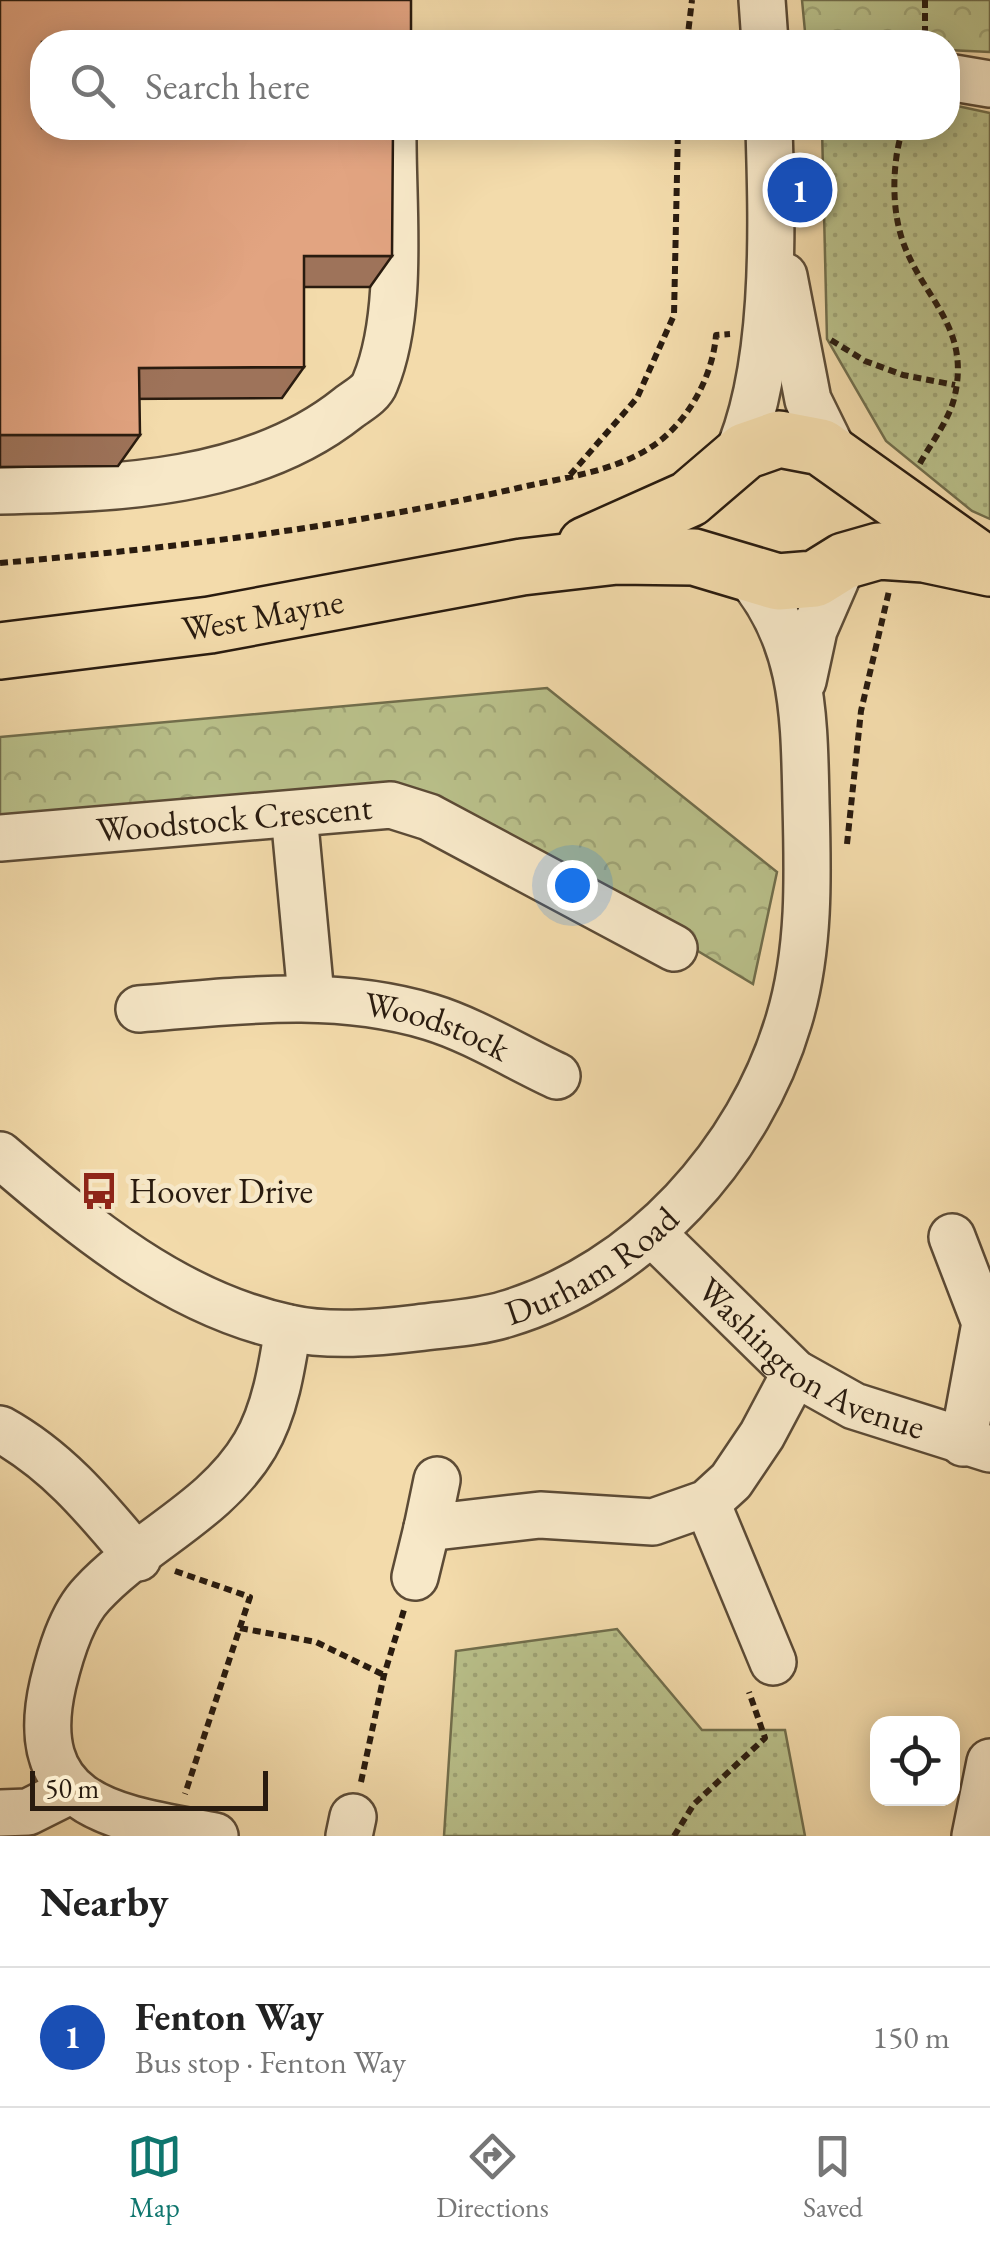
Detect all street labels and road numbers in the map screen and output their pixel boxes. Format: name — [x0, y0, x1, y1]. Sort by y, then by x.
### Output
street label: West Mayne — [179, 578, 347, 650]
street label: Woodstock Crescent — [94, 784, 374, 852]
street label: Woodstock — [361, 980, 518, 1071]
street label: Durham Road — [499, 1196, 688, 1335]
street label: Washington Avenue — [688, 1267, 930, 1449]

